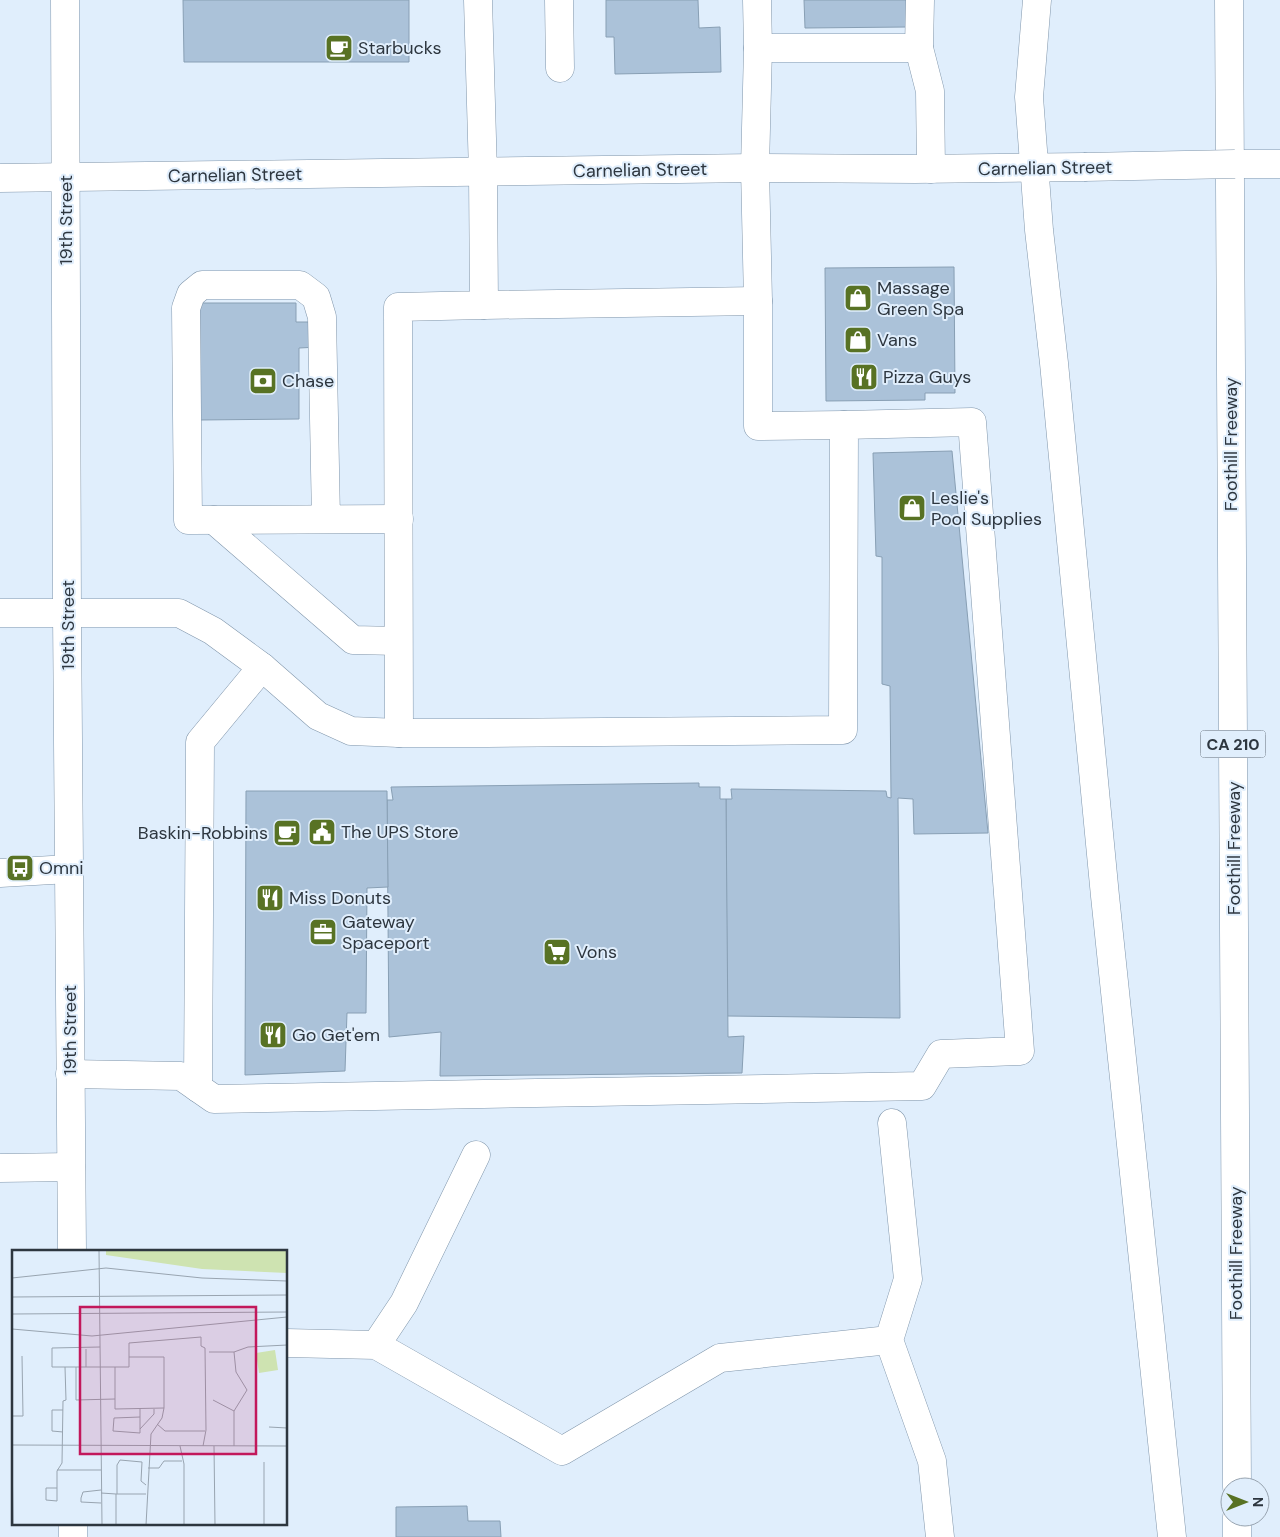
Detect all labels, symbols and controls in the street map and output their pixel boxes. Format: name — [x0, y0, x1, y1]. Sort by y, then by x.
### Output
cafe icon: Starbucks — [324, 33, 354, 63]
place label: Starbucks — [358, 36, 441, 60]
street label: Carnelian Street — [978, 155, 1112, 181]
street label: Carnelian Street — [573, 157, 707, 183]
street label: Carnelian Street — [168, 162, 302, 188]
street label: 19th Street — [54, 175, 78, 265]
place label: Massage Green Spa — [877, 276, 964, 321]
shop icon: Massage Green Spa — [843, 283, 873, 313]
shop icon: Vans — [843, 325, 873, 355]
place label: Vans — [877, 328, 917, 352]
restaurant icon: Pizza Guys — [849, 362, 879, 392]
place label: Pizza Guys — [883, 365, 971, 389]
bank icon: Chase — [248, 366, 278, 396]
place label: Chase — [282, 369, 334, 393]
street label: Foothill Freeway — [1219, 377, 1243, 511]
place label: Leslie's Pool Supplies — [931, 486, 1042, 531]
shop icon: Leslie's Pool Supplies — [897, 493, 927, 523]
street label: 19th Street — [56, 580, 80, 670]
road number: CA 210 — [1200, 731, 1266, 758]
street label: Foothill Freeway — [1222, 781, 1246, 915]
public building icon: The UPS Store — [307, 817, 337, 847]
cafe icon: Baskin-Robbins — [272, 818, 302, 848]
place label: The UPS Store — [341, 820, 458, 844]
place label: Baskin-Robbins — [138, 821, 268, 845]
bus stop icon: Omni — [5, 853, 35, 883]
place label: Omni — [39, 856, 84, 880]
restaurant icon: Miss Donuts — [255, 883, 285, 913]
place label: Miss Donuts — [289, 886, 391, 910]
place label: Gateway Spaceport — [342, 910, 430, 955]
office icon: Gateway Spaceport — [308, 917, 338, 947]
supermarket icon: Vons — [542, 937, 572, 967]
place label: Vons — [576, 940, 617, 964]
street label: 19th Street — [58, 985, 82, 1075]
restaurant icon: Go Get'em — [258, 1020, 288, 1050]
place label: Go Get'em — [292, 1023, 380, 1047]
street label: Foothill Freeway — [1224, 1186, 1248, 1320]
inset map — [12, 1250, 288, 1524]
north arrow — [1220, 1477, 1270, 1527]
text: N — [1249, 1497, 1267, 1507]

